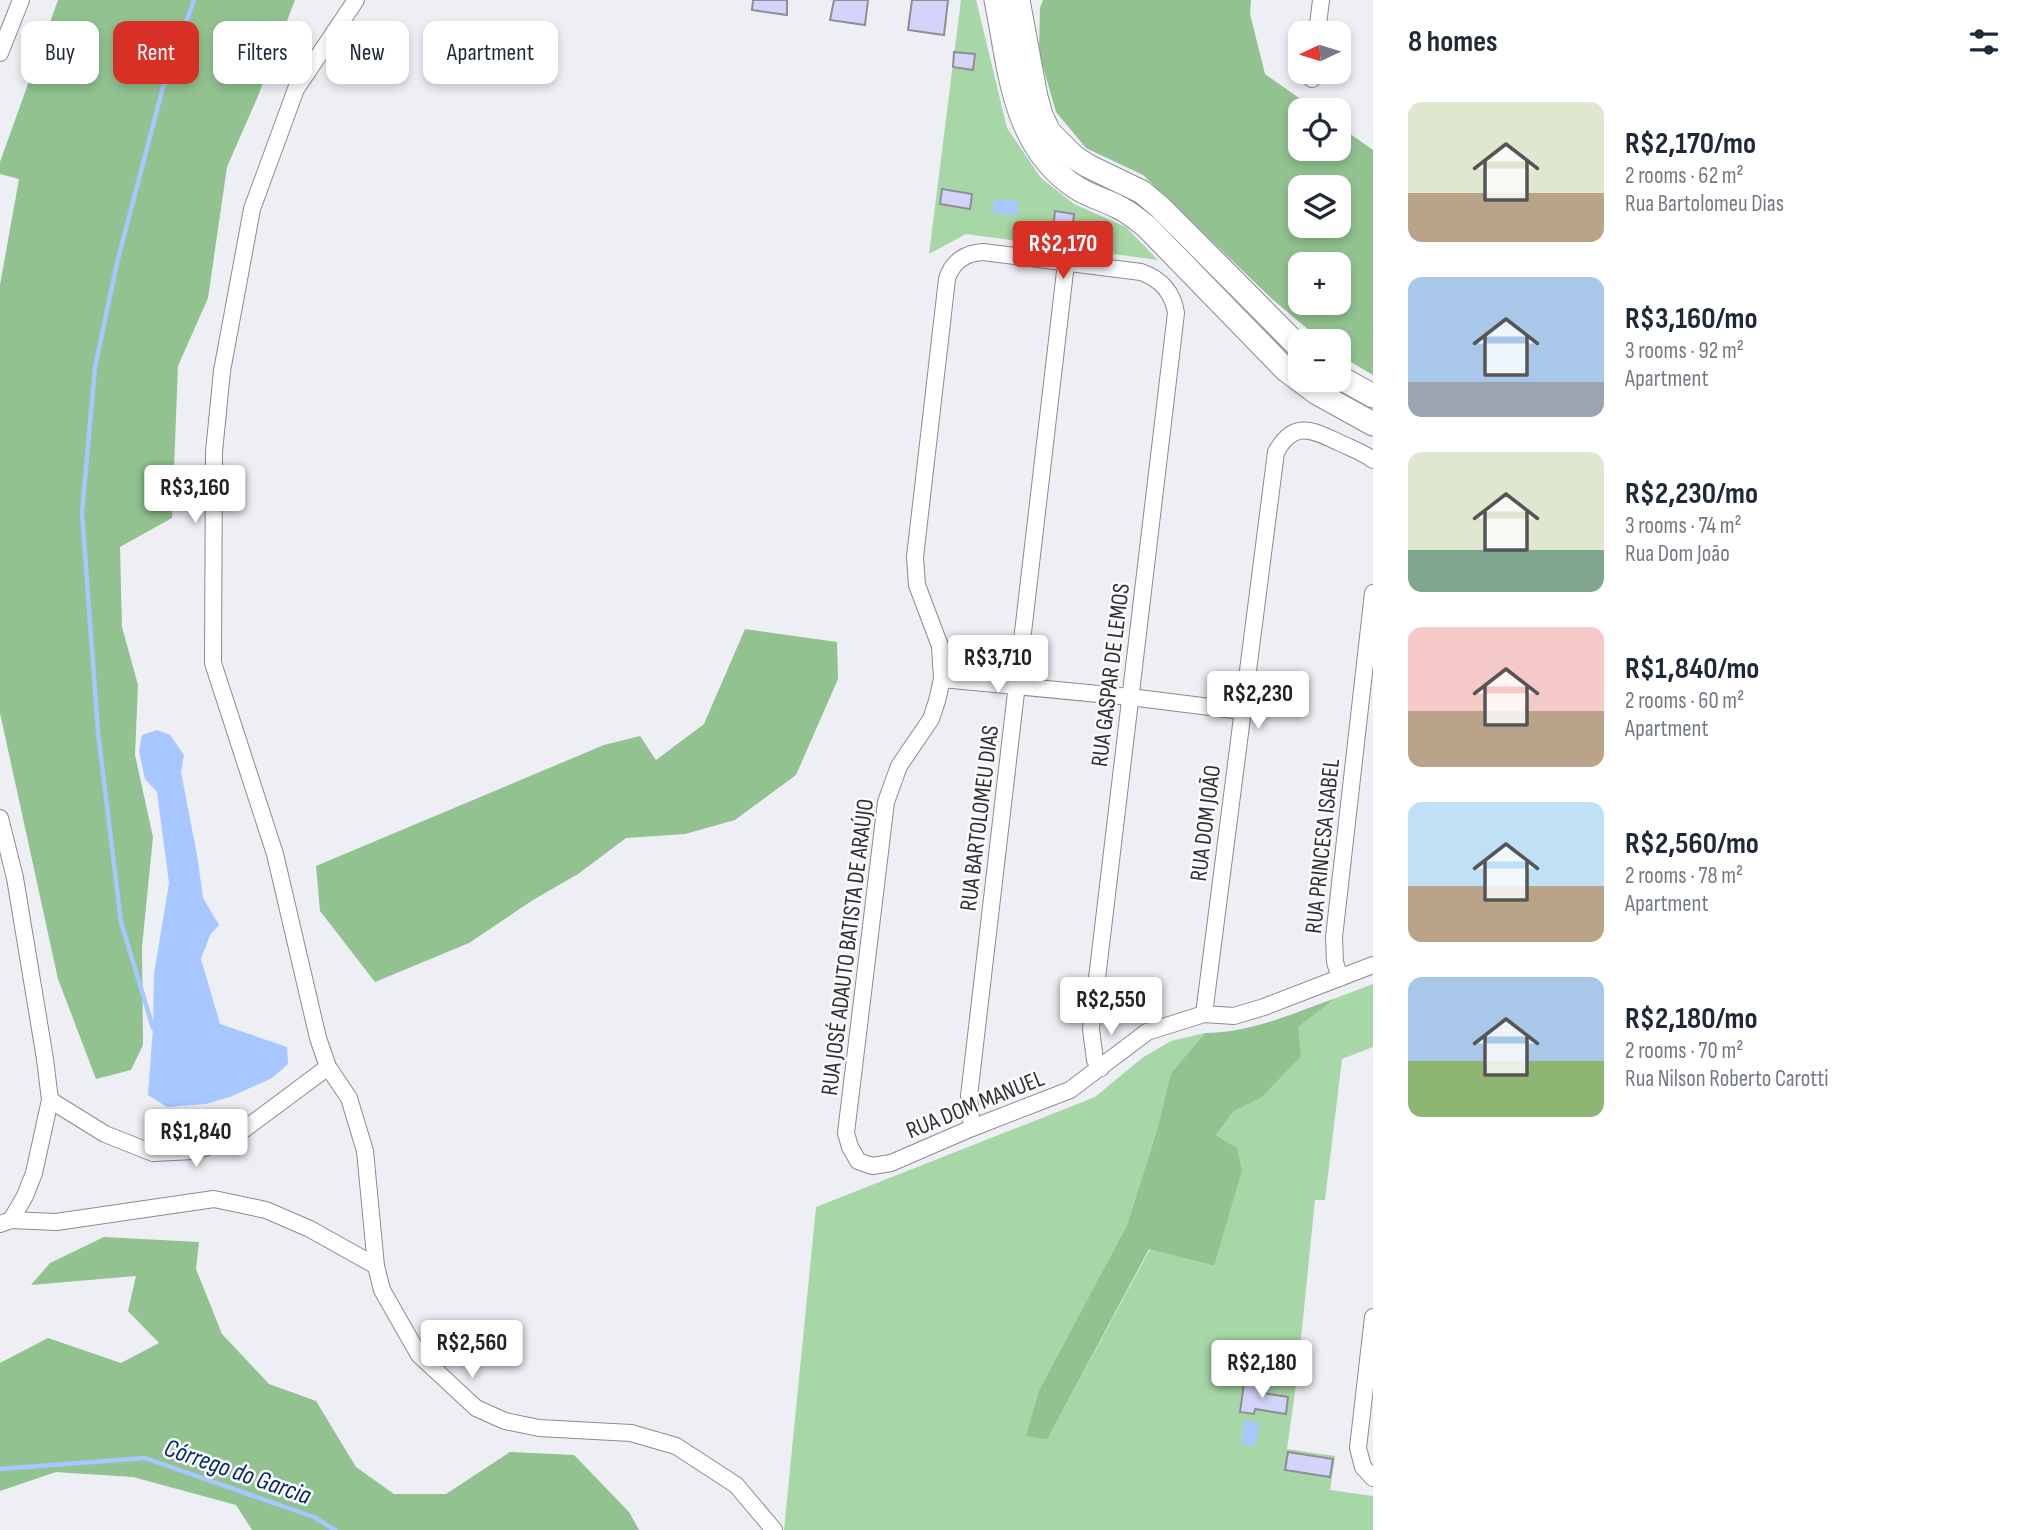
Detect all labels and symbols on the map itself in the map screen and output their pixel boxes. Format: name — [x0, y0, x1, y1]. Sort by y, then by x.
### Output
north arrow — [1288, 21, 1351, 84]
pin: R$2,170 — [998, 222, 1128, 281]
pin: R$3,160 — [130, 466, 260, 525]
street label: RUA GASPAR DE LEMOS — [1085, 582, 1136, 768]
pin: R$3,710 — [933, 636, 1063, 695]
pin: R$2,230 — [1193, 672, 1323, 731]
street label: RUA BARTOLOMEU DIAS — [954, 724, 1005, 913]
street label: RUA PRINCESA ISABEL — [1299, 757, 1346, 935]
street label: RUA DOM JOÃO — [1184, 763, 1227, 883]
street label: RUA JOSÉ ADAUTO BATISTA DE ARAÚJO — [815, 797, 880, 1097]
pin: R$2,550 — [1046, 978, 1176, 1037]
street label: RUA DOM MANUEL — [902, 1064, 1048, 1145]
pin: R$1,840 — [131, 1110, 261, 1169]
pin: R$2,560 — [407, 1320, 537, 1380]
pin: R$2,180 — [1197, 1340, 1327, 1400]
water label: Córrego do Garcia — [160, 1433, 315, 1512]

